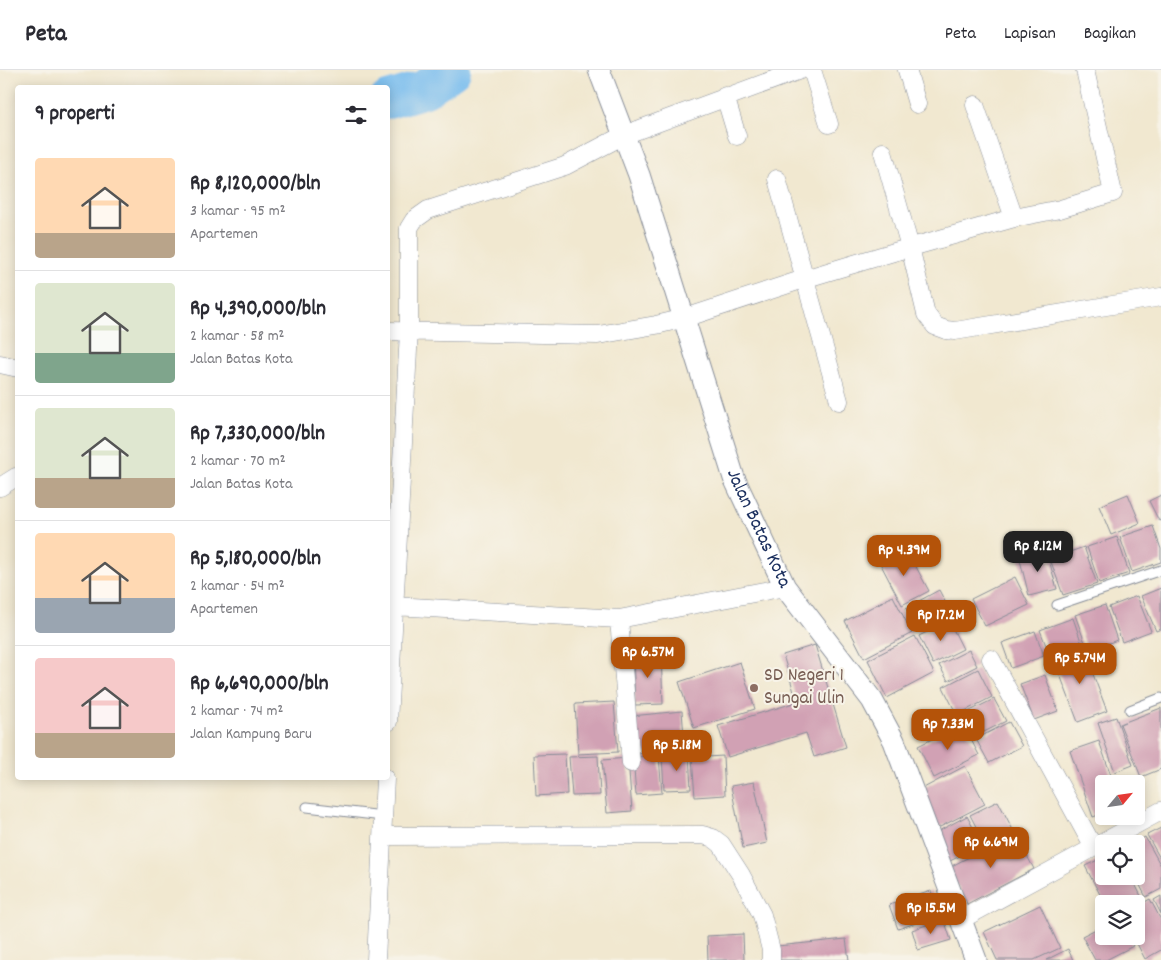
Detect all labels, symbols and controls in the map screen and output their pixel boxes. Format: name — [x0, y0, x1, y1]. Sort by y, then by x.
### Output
text: Peta — [25, 18, 67, 52]
text: Peta — [945, 22, 976, 47]
text: Lapisan — [1004, 22, 1056, 47]
text: Bagikan — [1084, 22, 1136, 47]
text: 9 properti — [35, 100, 115, 130]
icon: filters — [342, 101, 370, 129]
text: Rp 8,120,000/bln — [190, 170, 320, 200]
icon: home — [75, 178, 135, 238]
text: 3 kamar · 95 m² — [190, 200, 285, 223]
text: Apartemen — [190, 223, 258, 246]
text: Rp 4,390,000/bln — [190, 295, 326, 325]
icon: home — [75, 303, 135, 363]
text: 2 kamar · 58 m² — [190, 325, 284, 348]
text: Jalan Batas Kota — [190, 348, 293, 371]
text: Rp 7,330,000/bln — [190, 420, 325, 450]
icon: home — [75, 428, 135, 488]
text: 2 kamar · 70 m² — [190, 450, 285, 473]
street label: Jalan Batas Kota — [718, 466, 798, 593]
text: Jalan Batas Kota — [190, 473, 293, 496]
pin: Rp 8.12M — [986, 530, 1090, 573]
pin: Rp 4.39M — [852, 534, 956, 577]
text: Rp 8.12M — [1014, 535, 1062, 558]
text: Rp 4.39M — [878, 539, 930, 562]
text: Rp 5,180,000/bln — [190, 545, 321, 575]
icon: home — [75, 553, 135, 613]
text: 2 kamar · 54 m² — [190, 575, 285, 598]
text: Apartemen — [190, 598, 258, 621]
pin: Rp 17.2M — [889, 600, 993, 642]
text: Rp 17.2M — [917, 604, 965, 627]
pin: Rp 6.57M — [596, 636, 700, 679]
text: Rp 6.57M — [622, 641, 674, 664]
pin: Rp 5.74M — [1028, 642, 1132, 685]
text: Rp 5.74M — [1054, 647, 1106, 670]
place label: SD Negeri 1 Sungai Ulin — [764, 662, 844, 713]
text: Rp 6,690,000/bln — [190, 670, 328, 700]
icon: home — [75, 678, 135, 738]
marker: SD Negeri 1 Sungai Ulin — [748, 682, 760, 694]
text: 2 kamar · 74 m² — [190, 700, 283, 723]
pin: Rp 7.33M — [896, 708, 1000, 751]
text: Rp 7.33M — [922, 713, 974, 736]
text: Jalan Kampung Baru — [190, 723, 312, 746]
pin: Rp 5.18M — [625, 730, 729, 772]
text: Rp 5.18M — [653, 734, 701, 757]
north arrow — [1095, 775, 1145, 825]
map controls — [1095, 775, 1145, 945]
pin: Rp 6.69M — [939, 826, 1043, 869]
text: Rp 6.69M — [964, 831, 1018, 854]
button: locate — [1095, 835, 1145, 885]
pin: Rp 15.5M — [879, 892, 983, 935]
button: layers — [1095, 895, 1145, 945]
text: Rp 15.5M — [906, 897, 956, 920]

